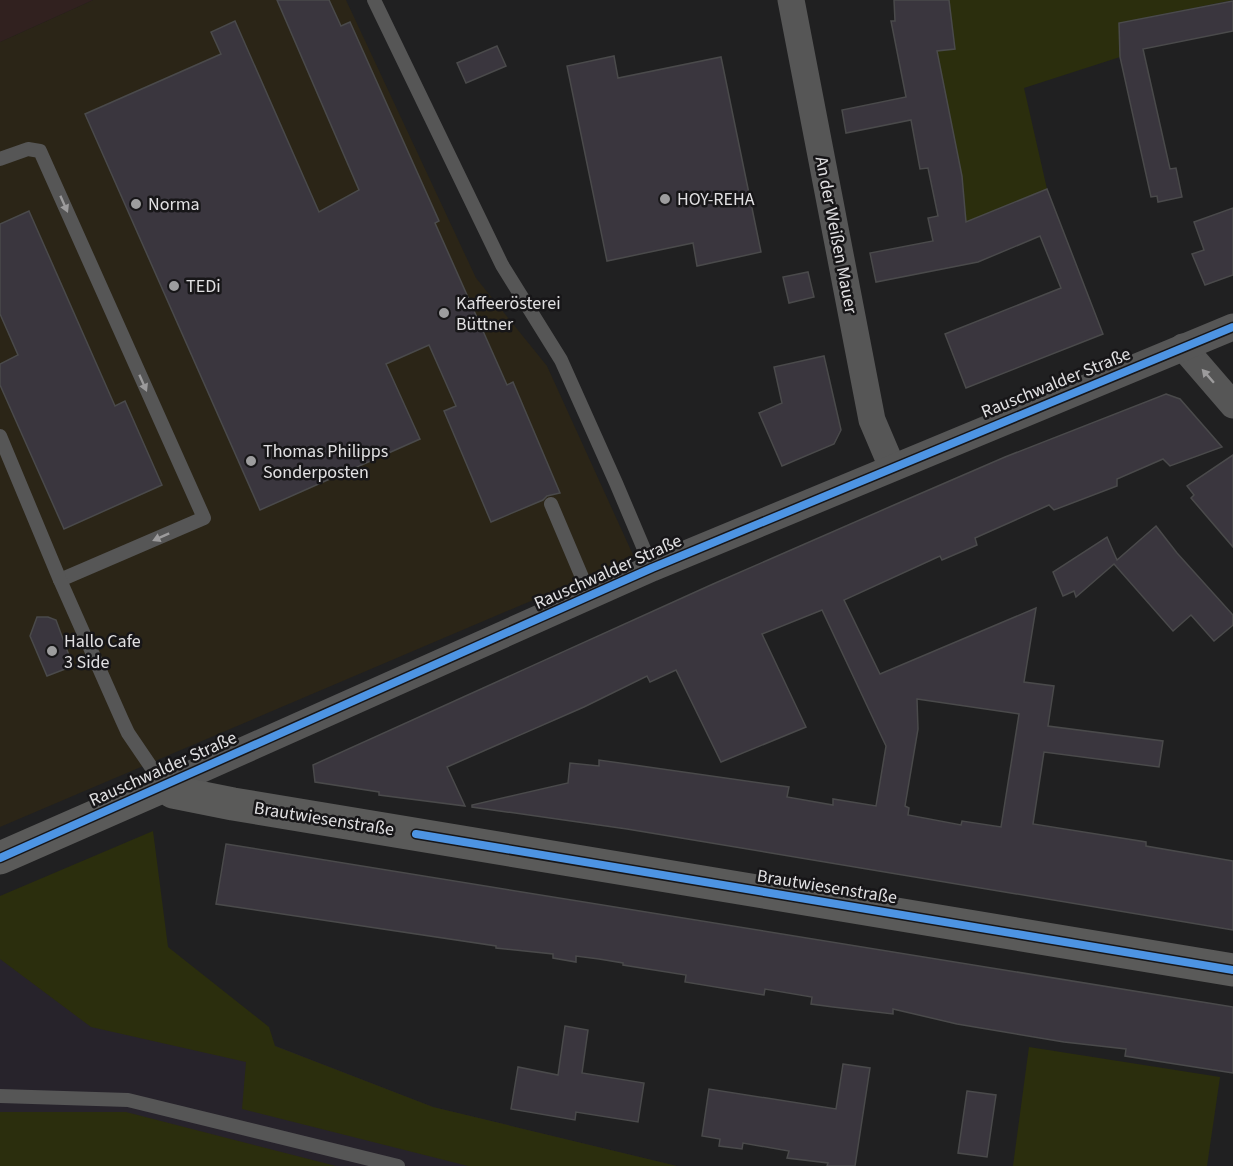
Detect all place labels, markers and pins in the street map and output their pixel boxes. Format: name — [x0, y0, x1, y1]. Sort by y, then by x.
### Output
place label: HOY-REHA — [677, 187, 755, 212]
place label: Norma — [148, 192, 200, 217]
marker: HOY-REHA — [658, 192, 672, 206]
marker: Norma — [129, 197, 143, 211]
place label: TEDi — [186, 274, 221, 299]
marker: TEDi — [167, 279, 181, 293]
place label: Kaffeerösterei Büttner — [456, 291, 561, 337]
marker: Kaffeerösterei Büttner — [437, 306, 451, 320]
place label: Thomas Philipps Sonderposten — [263, 439, 388, 485]
marker: Thomas Philipps Sonderposten — [244, 454, 258, 468]
place label: Hallo Cafe 3 Side — [64, 629, 141, 675]
marker: Hallo Cafe 3 Side — [45, 644, 59, 658]

